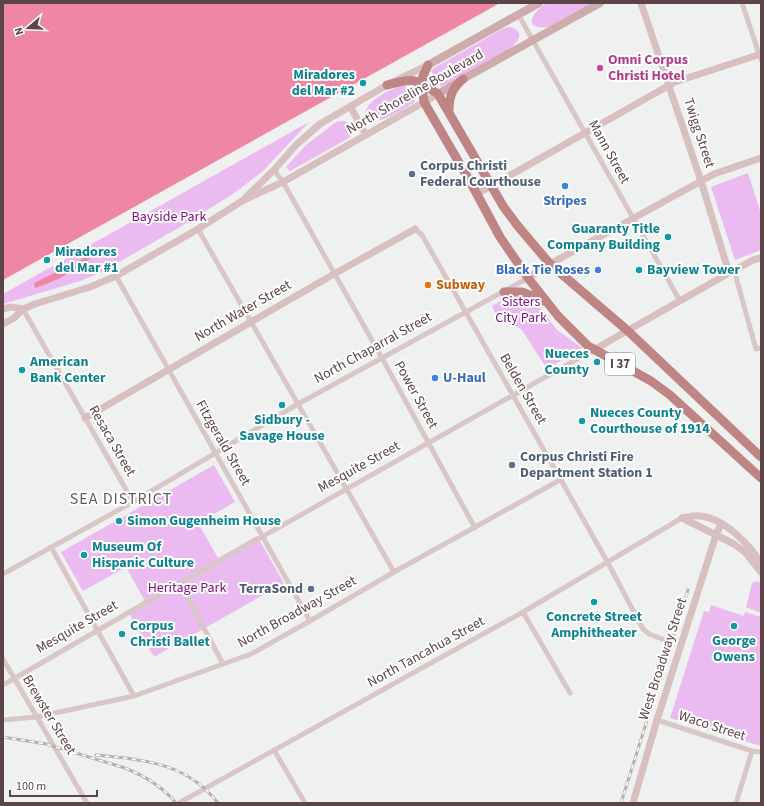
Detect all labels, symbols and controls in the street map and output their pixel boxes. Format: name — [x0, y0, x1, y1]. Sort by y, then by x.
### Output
north arrow — [8, 8, 48, 48]
text: N — [11, 25, 27, 37]
street label: North Shoreline Boulevard — [343, 45, 487, 139]
place label: Omni Corpus Christi Hotel — [608, 50, 688, 86]
marker: Omni Corpus Christi Hotel — [595, 63, 605, 73]
place label: Miradores del Mar #2 — [292, 65, 355, 101]
marker: Miradores del Mar #2 — [358, 78, 368, 88]
street label: Twigg Street — [678, 95, 720, 171]
street label: Mann Street — [583, 116, 635, 188]
place label: Corpus Christi Federal Courthouse — [420, 156, 541, 192]
marker: Corpus Christi Federal Courthouse — [407, 169, 417, 179]
marker: Stripes — [560, 181, 570, 191]
place label: Stripes — [543, 191, 587, 211]
park label: Bayside Park — [132, 207, 206, 227]
place label: Guaranty Title Company Building — [547, 219, 661, 255]
marker: Guaranty Title Company Building — [663, 232, 673, 242]
place label: Miradores del Mar #1 — [55, 242, 118, 278]
marker: Miradores del Mar #1 — [42, 255, 52, 265]
place label: Black Tie Roses — [496, 260, 590, 280]
place label: Bayview Tower — [647, 260, 741, 280]
marker: Black Tie Roses — [593, 265, 603, 275]
marker: Bayview Tower — [634, 265, 644, 275]
street label: North Water Street — [191, 275, 295, 347]
place label: Subway — [436, 275, 486, 295]
marker: Subway — [423, 280, 433, 290]
park label: Sisters City Park — [495, 292, 547, 328]
street label: North Chaparral Street — [310, 307, 436, 389]
place label: Nueces County — [544, 344, 590, 380]
street label: Belden Street — [495, 350, 552, 428]
place label: American Bank Center — [29, 352, 106, 388]
road number: I 37 — [605, 353, 635, 375]
street label: Power Street — [389, 357, 443, 433]
marker: Nueces County — [592, 357, 602, 367]
marker: American Bank Center — [17, 365, 27, 375]
place label: U-Haul — [443, 368, 486, 388]
marker: U-Haul — [430, 373, 440, 383]
street label: Fitzgerald Street — [190, 397, 256, 490]
marker: Sidbury - Savage House — [277, 400, 287, 410]
street label: Resaca Street — [84, 402, 141, 480]
place label: Nueces County Courthouse of 1914 — [590, 403, 710, 439]
place label: Sidbury - Savage House — [239, 410, 325, 446]
marker: Nueces County Courthouse of 1914 — [577, 416, 587, 426]
street label: Mesquite Street — [314, 436, 404, 498]
place label: Corpus Christi Fire Department Station 1 — [520, 447, 653, 483]
marker: Corpus Christi Fire Department Station 1 — [507, 460, 517, 470]
district label: SEA DISTRICT — [70, 488, 172, 510]
place label: Simon Gugenheim House — [127, 511, 281, 531]
marker: Simon Gugenheim House — [114, 516, 124, 526]
place label: Museum Of Hispanic Culture — [92, 537, 194, 573]
marker: Museum Of Hispanic Culture — [79, 550, 89, 560]
street label: North Broadway Street — [234, 571, 360, 653]
park label: Heritage Park — [148, 578, 226, 598]
place label: TerraSond — [239, 579, 303, 599]
marker: TerraSond — [306, 584, 316, 594]
street label: Mesquite Street — [33, 595, 122, 658]
street label: West Broadway Street — [634, 595, 692, 723]
marker: Concrete Street Amphitheater — [589, 597, 599, 607]
place label: Concrete Street Amphitheater — [546, 607, 643, 643]
street label: North Tancahua Street — [364, 611, 489, 693]
place label: Corpus Christi Ballet — [130, 616, 210, 652]
marker: George Owens — [729, 621, 739, 631]
marker: Corpus Christi Ballet — [117, 629, 127, 639]
place label: George Owens — [712, 631, 756, 667]
street label: Brewster Street — [17, 671, 81, 759]
street label: Waco Street — [676, 706, 748, 746]
scale bar — [10, 772, 97, 798]
text: 100 m — [16, 778, 46, 795]

